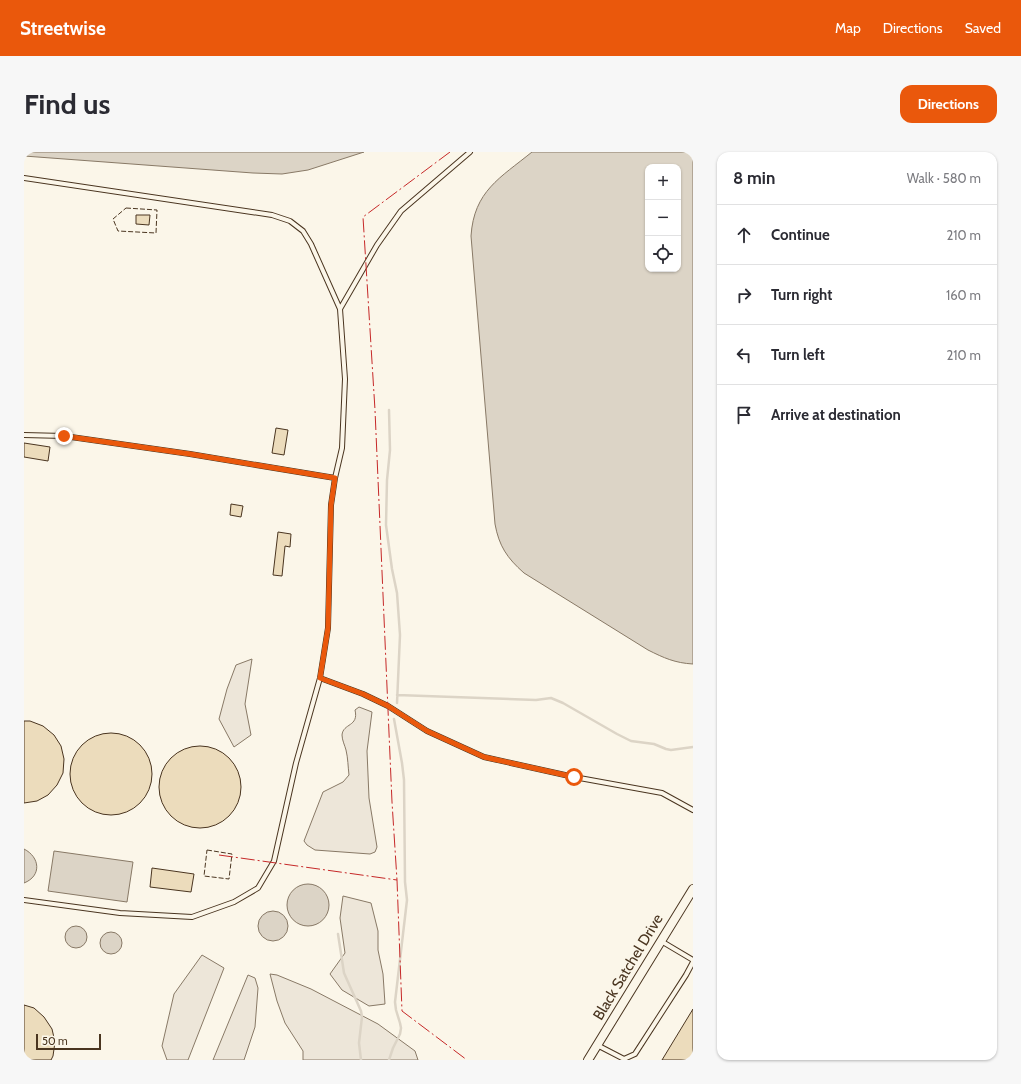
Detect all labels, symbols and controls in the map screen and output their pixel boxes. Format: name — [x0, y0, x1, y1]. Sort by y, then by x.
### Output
text: Streetwise — [20, 17, 106, 40]
text: Map — [835, 19, 861, 37]
text: Directions — [883, 19, 943, 37]
text: Saved — [965, 19, 1001, 37]
button: Directions — [900, 85, 997, 123]
text: Find us — [24, 87, 110, 121]
map controls — [645, 164, 681, 272]
button: + — [645, 164, 681, 200]
text: 8 min — [733, 168, 775, 188]
text: Walk · 580 m — [907, 170, 981, 186]
button: − — [645, 200, 681, 236]
icon: ahead — [733, 224, 755, 246]
text: Continue — [771, 226, 830, 244]
text: 210 m — [947, 227, 981, 243]
button: locate — [645, 236, 681, 272]
icon: right — [733, 284, 755, 306]
text: Turn right — [771, 286, 832, 304]
text: 160 m — [946, 287, 981, 303]
icon: left — [733, 344, 755, 366]
text: Turn left — [771, 346, 825, 364]
text: 210 m — [947, 347, 981, 363]
icon: arrive — [733, 404, 755, 426]
text: Arrive at destination — [771, 406, 901, 424]
route end — [55, 427, 73, 445]
route start — [565, 768, 583, 786]
street label: Black Satchel Drive — [589, 910, 667, 1023]
scale bar — [36, 1032, 101, 1051]
text: 50 m — [42, 1034, 68, 1048]

